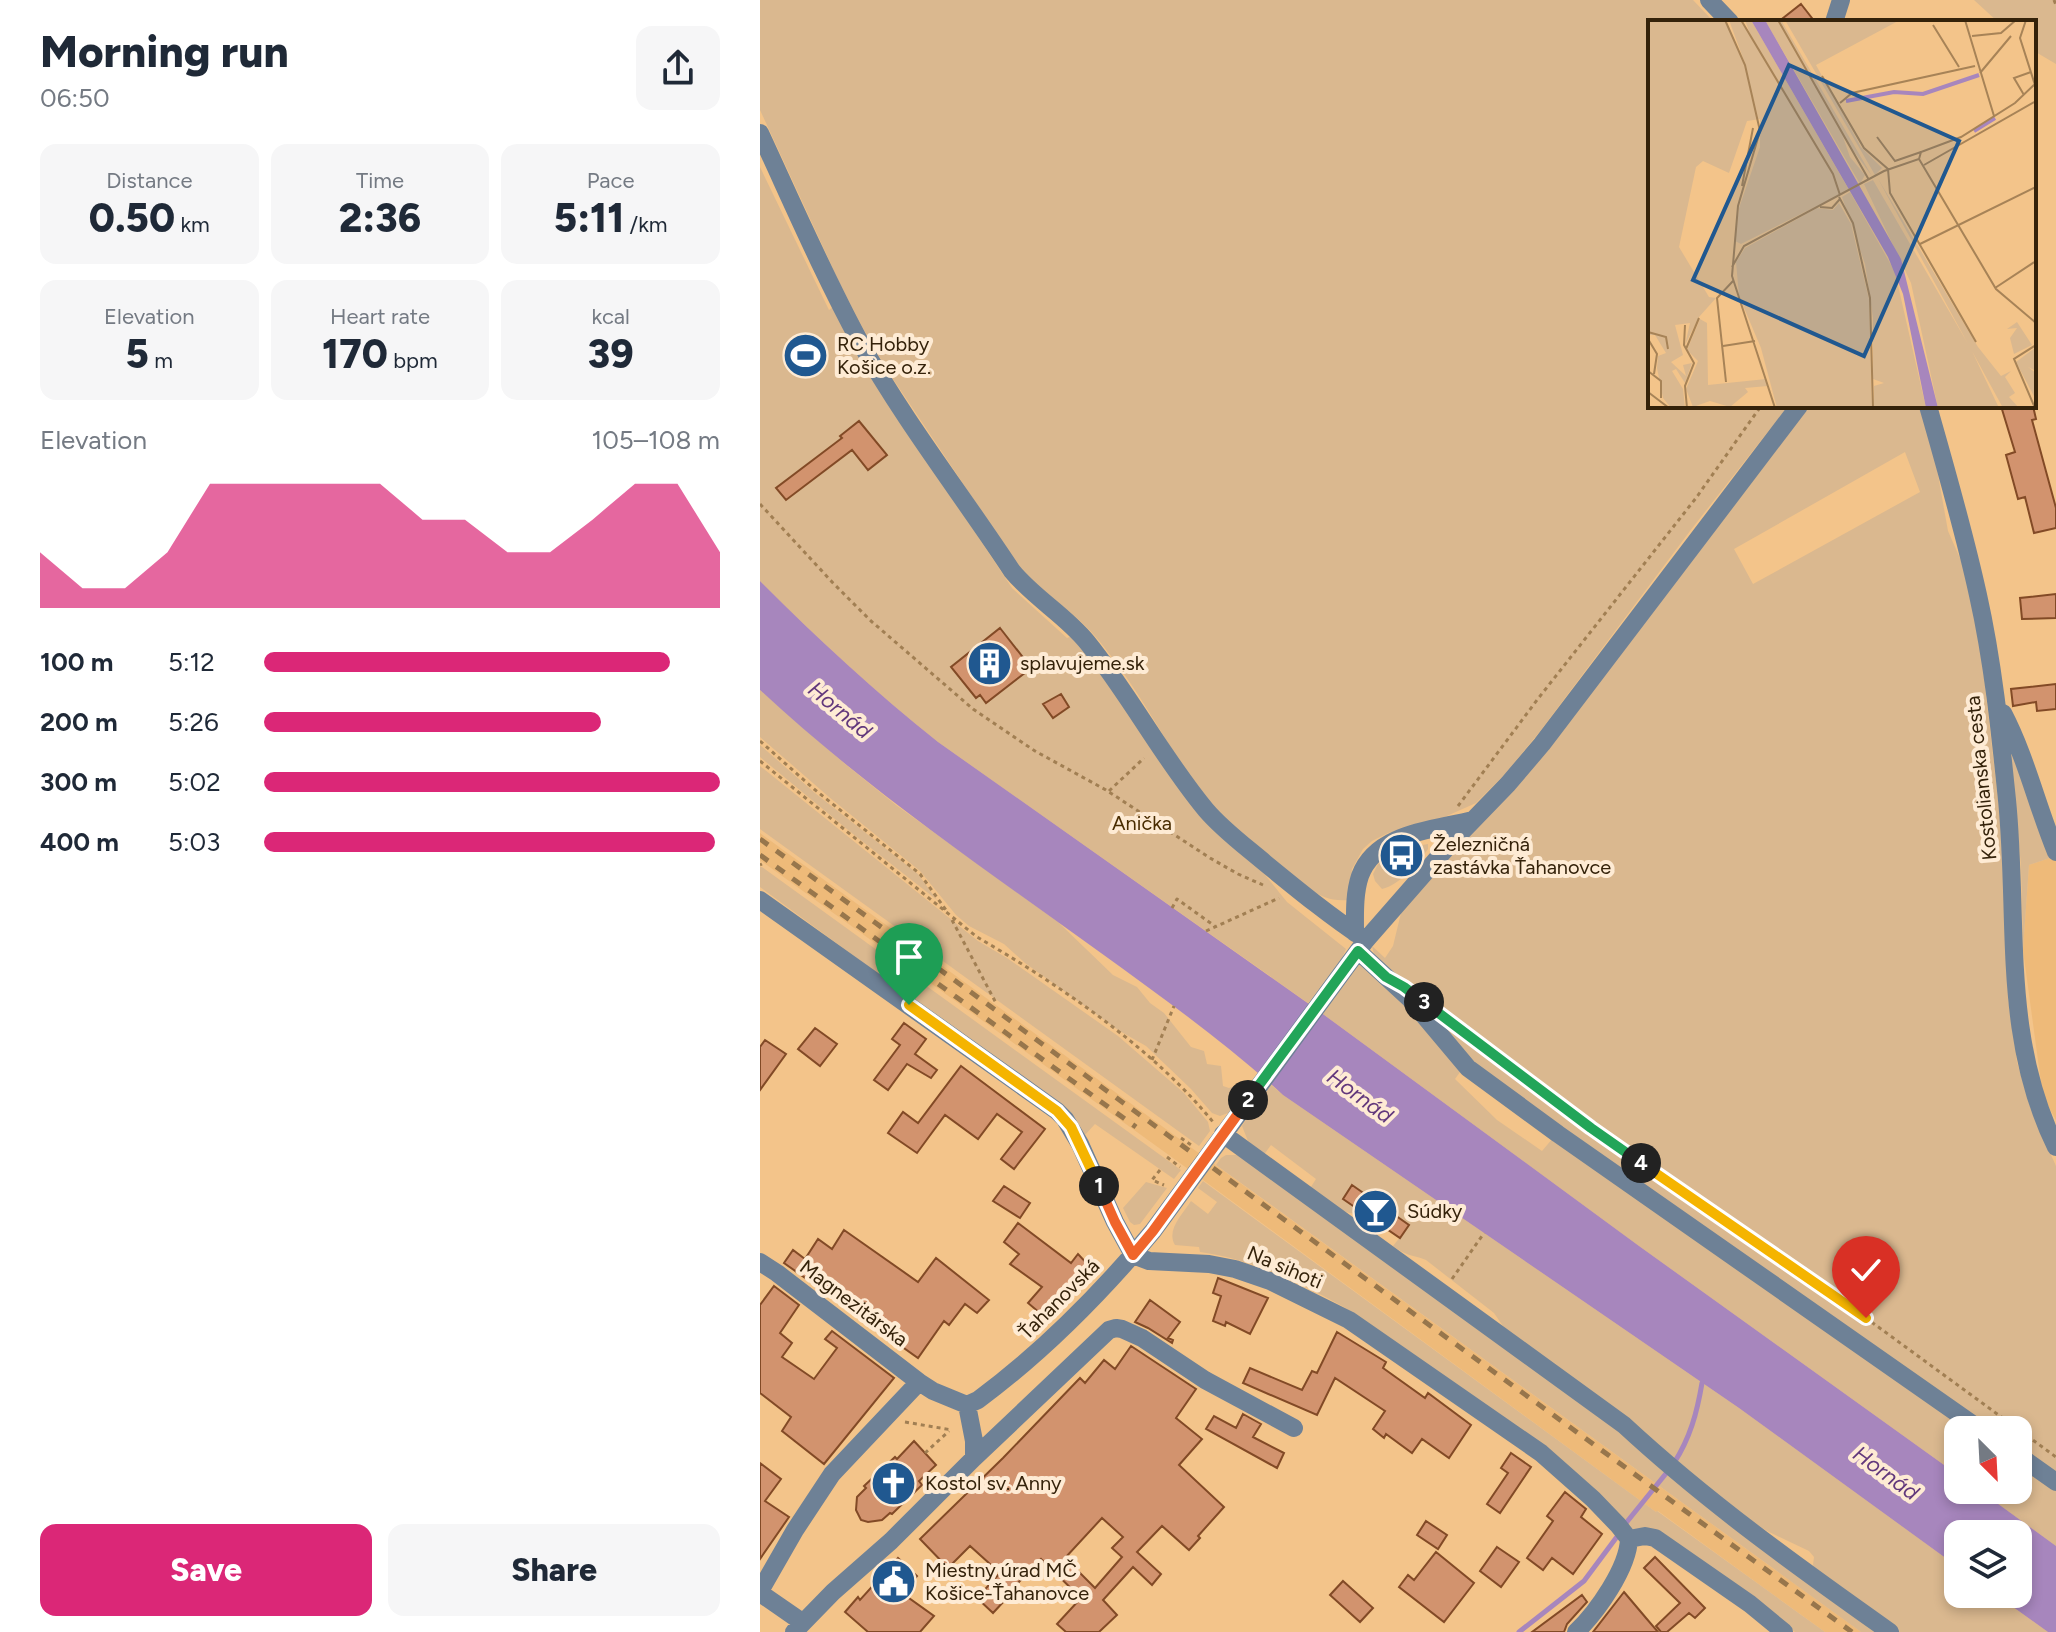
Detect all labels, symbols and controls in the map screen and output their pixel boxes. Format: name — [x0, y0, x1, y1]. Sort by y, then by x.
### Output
inset map — [1648, 20, 2036, 408]
text: Morning run — [40, 25, 289, 78]
button: share — [636, 26, 720, 110]
text: 06:50 — [40, 82, 110, 114]
text: Distance — [106, 167, 192, 194]
text: Time — [356, 167, 404, 194]
text: Pace — [587, 167, 634, 194]
text: 0.50 — [89, 194, 175, 242]
text: 2:36 — [339, 194, 421, 242]
text: 5:11 — [554, 194, 624, 242]
text: km — [175, 211, 210, 238]
text: /km — [624, 211, 668, 238]
text: Elevation — [104, 303, 195, 330]
text: Heart rate — [330, 303, 430, 330]
text: kcal — [591, 303, 630, 330]
text: 5 — [126, 330, 149, 378]
text: 170 — [322, 330, 388, 378]
text: 39 — [588, 330, 634, 378]
sports icon: RC Hobby Košice o.z. — [782, 331, 830, 379]
place label: RC Hobby Košice o.z. — [837, 332, 931, 379]
text: m — [149, 347, 173, 374]
text: bpm — [388, 347, 438, 374]
text: Elevation — [40, 424, 147, 456]
text: 105–108 m — [591, 424, 720, 456]
building icon: splavujeme.sk — [965, 639, 1013, 687]
text: 100 m — [40, 646, 114, 678]
text: 5:12 — [168, 646, 215, 678]
place label: splavujeme.sk — [1020, 651, 1145, 675]
water label: Hornád — [803, 676, 878, 745]
street label: Kostolianska cesta — [1960, 695, 2002, 861]
text: 200 m — [40, 706, 118, 738]
text: 5:26 — [168, 706, 219, 738]
text: 300 m — [40, 766, 117, 798]
text: 5:02 — [168, 766, 221, 798]
park label: Anička — [1112, 811, 1172, 835]
text: 400 m — [40, 826, 119, 858]
text: 5:03 — [168, 826, 220, 858]
bus stop icon: Železničná zastávka Ťahanovce — [1378, 832, 1426, 880]
place label: Železničná zastávka Ťahanovce — [1433, 832, 1611, 879]
pin — [875, 923, 943, 1005]
icon: arrive — [887, 935, 931, 979]
pin: 3 — [1404, 982, 1444, 1022]
text: 3 — [1418, 988, 1430, 1015]
water label: Hornád — [1322, 1063, 1399, 1130]
pin: 2 — [1228, 1080, 1268, 1120]
text: 2 — [1242, 1086, 1254, 1113]
pin: 4 — [1621, 1143, 1661, 1183]
text: 4 — [1634, 1149, 1648, 1176]
pin: 1 — [1079, 1166, 1119, 1206]
text: 1 — [1094, 1172, 1104, 1199]
bar icon: Súdky — [1352, 1187, 1400, 1235]
place label: Súdky — [1407, 1199, 1463, 1223]
pin — [1832, 1236, 1900, 1318]
street label: Na sihoti — [1244, 1240, 1326, 1294]
icon: check — [1844, 1248, 1888, 1292]
street label: Ťahanovská — [1014, 1254, 1104, 1344]
street label: Magnezitárska — [795, 1255, 913, 1351]
north arrow — [1944, 1416, 2032, 1504]
map controls — [1944, 1416, 2032, 1608]
water label: Hornád — [1848, 1440, 1925, 1507]
church icon: Kostol sv. Anny — [870, 1459, 918, 1507]
place label: Kostol sv. Anny — [925, 1471, 1062, 1495]
button: layers — [1944, 1520, 2032, 1608]
button: Save — [40, 1524, 372, 1616]
button: Share — [388, 1524, 720, 1616]
public building icon: Miestny úrad MČ Košice-Ťahanovce — [870, 1558, 918, 1606]
place label: Miestny úrad MČ Košice-Ťahanovce — [925, 1558, 1089, 1605]

